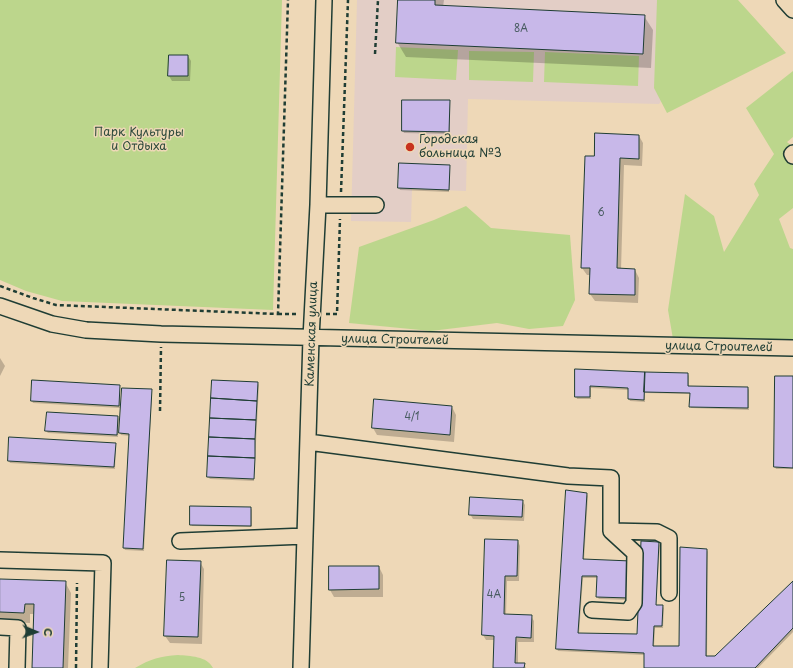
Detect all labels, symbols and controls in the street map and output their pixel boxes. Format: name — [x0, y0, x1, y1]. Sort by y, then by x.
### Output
house number: 8А — [514, 23, 528, 35]
park label: Парк Культуры и Отдыха — [94, 126, 184, 154]
place label: Городская больница №3 — [419, 133, 502, 161]
marker: Городская больница №3 — [404, 141, 416, 153]
house number: 6 — [597, 207, 605, 219]
street label: Каменская улица — [303, 281, 321, 387]
street label: улица Строителей — [341, 332, 449, 348]
street label: улица Строителей — [665, 339, 773, 355]
house number: 4/1 — [404, 411, 420, 423]
house number: 4А — [487, 589, 501, 601]
house number: 5 — [179, 592, 185, 604]
north arrow — [16, 612, 56, 652]
text: С — [40, 628, 57, 637]

